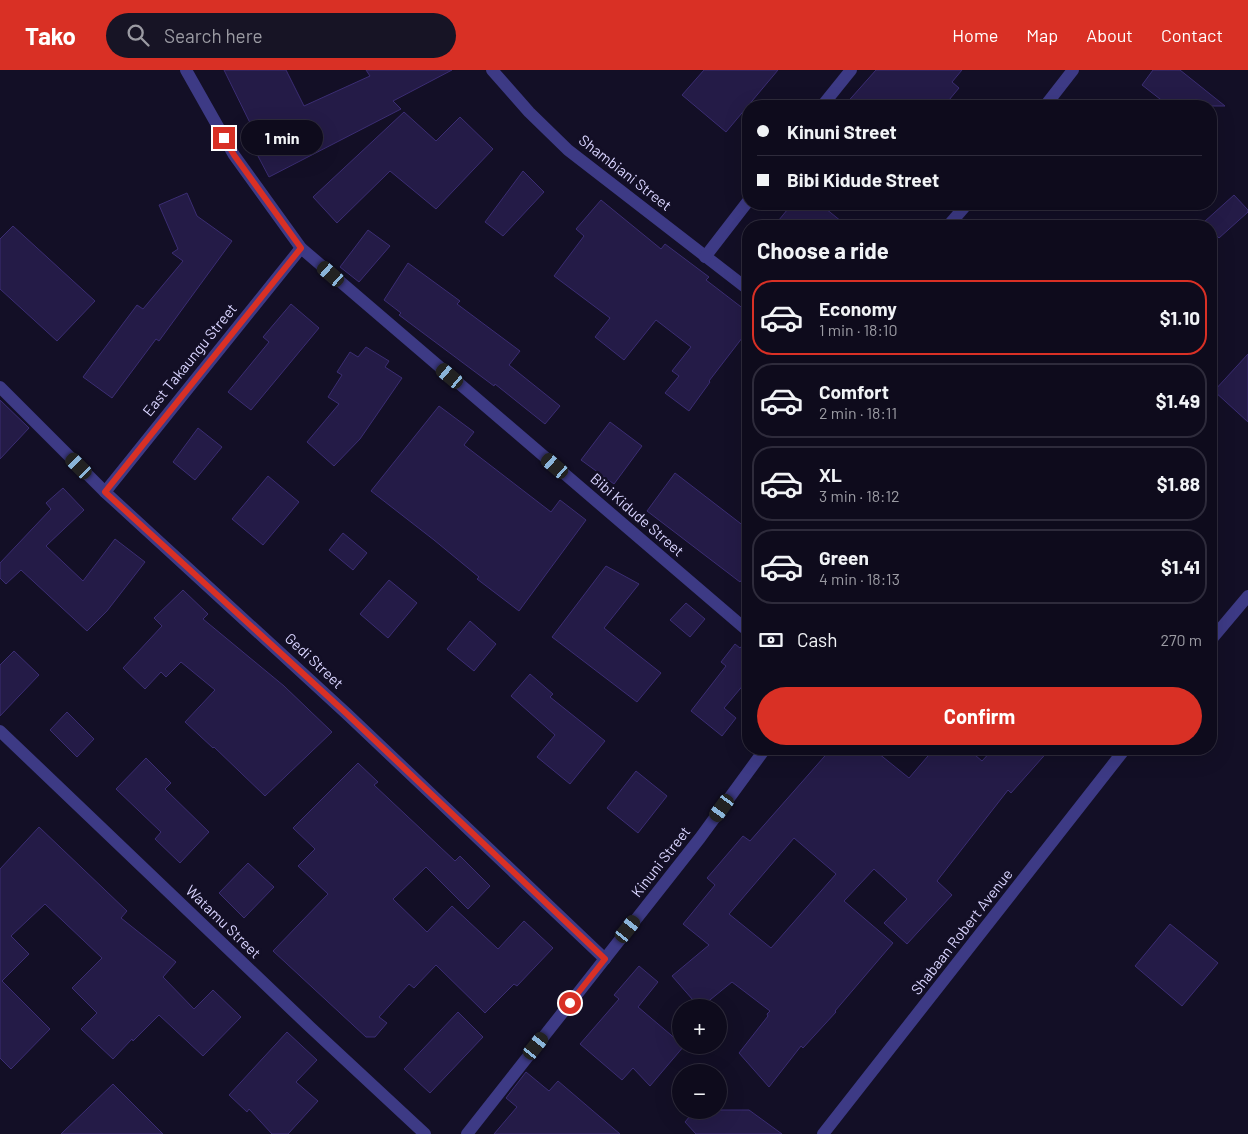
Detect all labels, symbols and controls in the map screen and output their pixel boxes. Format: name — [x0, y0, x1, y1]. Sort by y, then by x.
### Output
search box — [106, 13, 456, 58]
text: Tako — [25, 21, 76, 50]
icon: search — [124, 21, 152, 49]
text: Search here — [164, 24, 263, 47]
text: Home — [952, 24, 998, 46]
text: Map — [1026, 24, 1058, 46]
text: About — [1086, 24, 1133, 46]
text: Contact — [1161, 24, 1223, 46]
callout: 1 min — [242, 120, 324, 156]
text: Kinuni Street — [787, 120, 897, 143]
route end — [213, 127, 235, 149]
text: 1 min — [264, 128, 300, 147]
street label: Shambiani Street — [576, 131, 675, 214]
text: Bibi Kidude Street — [787, 168, 939, 191]
text: Choose a ride — [757, 237, 889, 263]
car — [314, 258, 347, 290]
icon: car — [759, 295, 804, 340]
text: Economy — [819, 297, 897, 320]
street label: East Takaungu Street — [138, 299, 240, 419]
text: $1.10 — [1160, 306, 1200, 329]
text: 1 min · 18:10 — [819, 320, 898, 339]
car — [433, 361, 466, 391]
icon: car — [759, 378, 804, 423]
text: Comfort — [819, 380, 889, 403]
text: $1.49 — [1156, 389, 1200, 412]
text: 2 min · 18:11 — [819, 403, 897, 422]
car — [63, 450, 94, 482]
car — [538, 450, 571, 482]
icon: car — [759, 461, 804, 506]
text: XL — [819, 463, 842, 486]
street label: Bibi Kidude Street — [587, 469, 688, 560]
text: $1.88 — [1157, 472, 1200, 495]
text: 3 min · 18:12 — [819, 486, 900, 505]
icon: car — [759, 544, 804, 589]
text: Green — [819, 546, 869, 569]
text: $1.41 — [1161, 555, 1200, 578]
text: 4 min · 18:13 — [819, 569, 900, 588]
icon: cash — [757, 626, 785, 654]
text: Cash — [797, 628, 838, 651]
street label: Gedi Street — [282, 629, 348, 692]
text: 270 m — [1160, 630, 1202, 649]
button: Confirm — [757, 687, 1202, 745]
car — [707, 791, 736, 825]
street label: Kinuni Street — [627, 822, 693, 900]
street label: Shabaan Robert Avenue — [907, 865, 1016, 998]
street label: Watamu Street — [182, 881, 265, 962]
car — [612, 913, 643, 945]
route start — [559, 992, 581, 1014]
map controls — [672, 999, 727, 1119]
button: + — [672, 999, 727, 1054]
car — [520, 1030, 551, 1062]
button: − — [672, 1064, 727, 1119]

